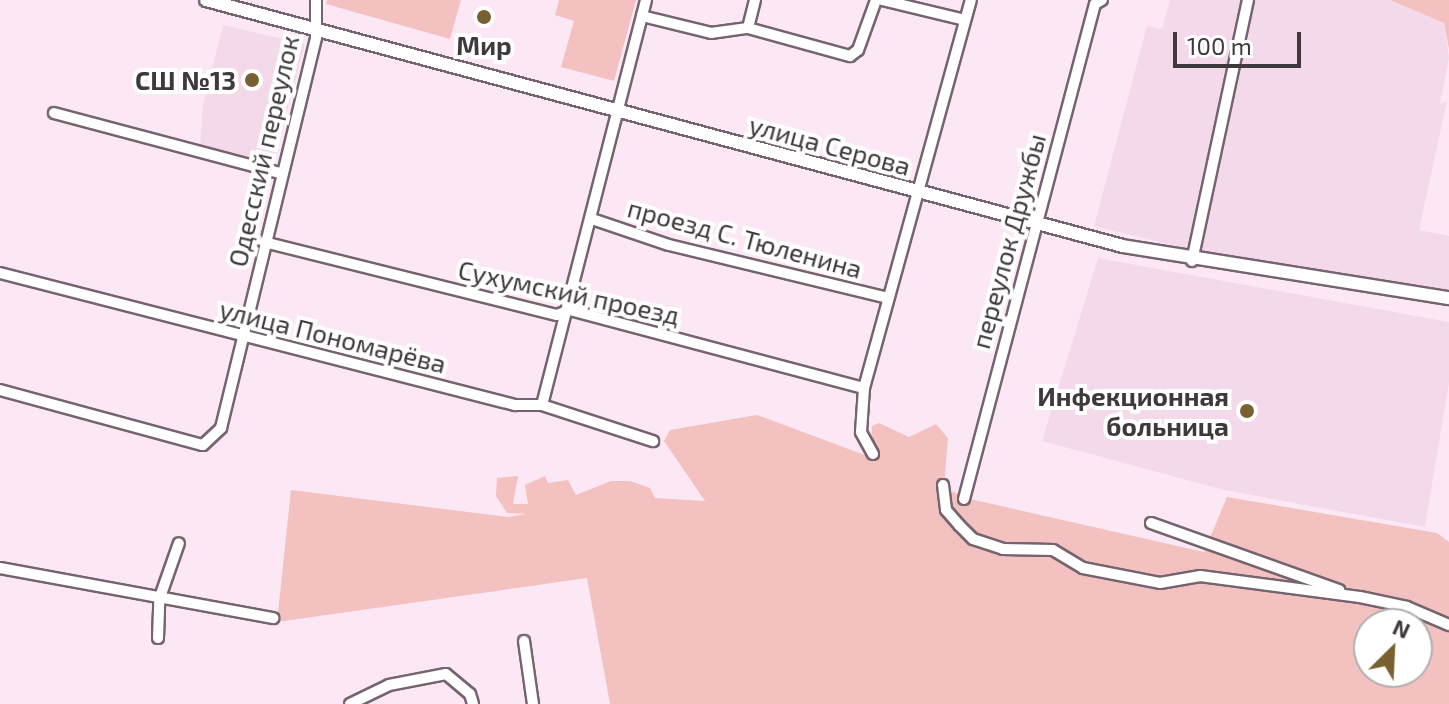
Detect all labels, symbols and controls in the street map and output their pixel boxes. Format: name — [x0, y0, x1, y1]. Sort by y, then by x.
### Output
marker: Мир — [475, 8, 493, 26]
scale bar — [1177, 16, 1305, 66]
place label: Мир — [456, 29, 512, 61]
text: 100 m — [1187, 31, 1252, 60]
street label: Одесский переулок — [221, 32, 305, 270]
place label: СШ №13 — [135, 64, 236, 96]
marker: СШ №13 — [243, 71, 261, 89]
street label: улица Серова — [746, 108, 914, 182]
street label: переулок Дружбы — [964, 130, 1052, 352]
street label: проезд С. Тюленина — [624, 192, 866, 284]
street label: Сухумский проезд — [455, 253, 683, 331]
street label: улица Пономарёва — [216, 293, 450, 379]
place label: Инфекционная больница — [1037, 380, 1229, 442]
marker: Инфекционная больница — [1236, 400, 1258, 422]
north arrow — [1353, 608, 1433, 688]
text: N — [1389, 613, 1414, 643]

